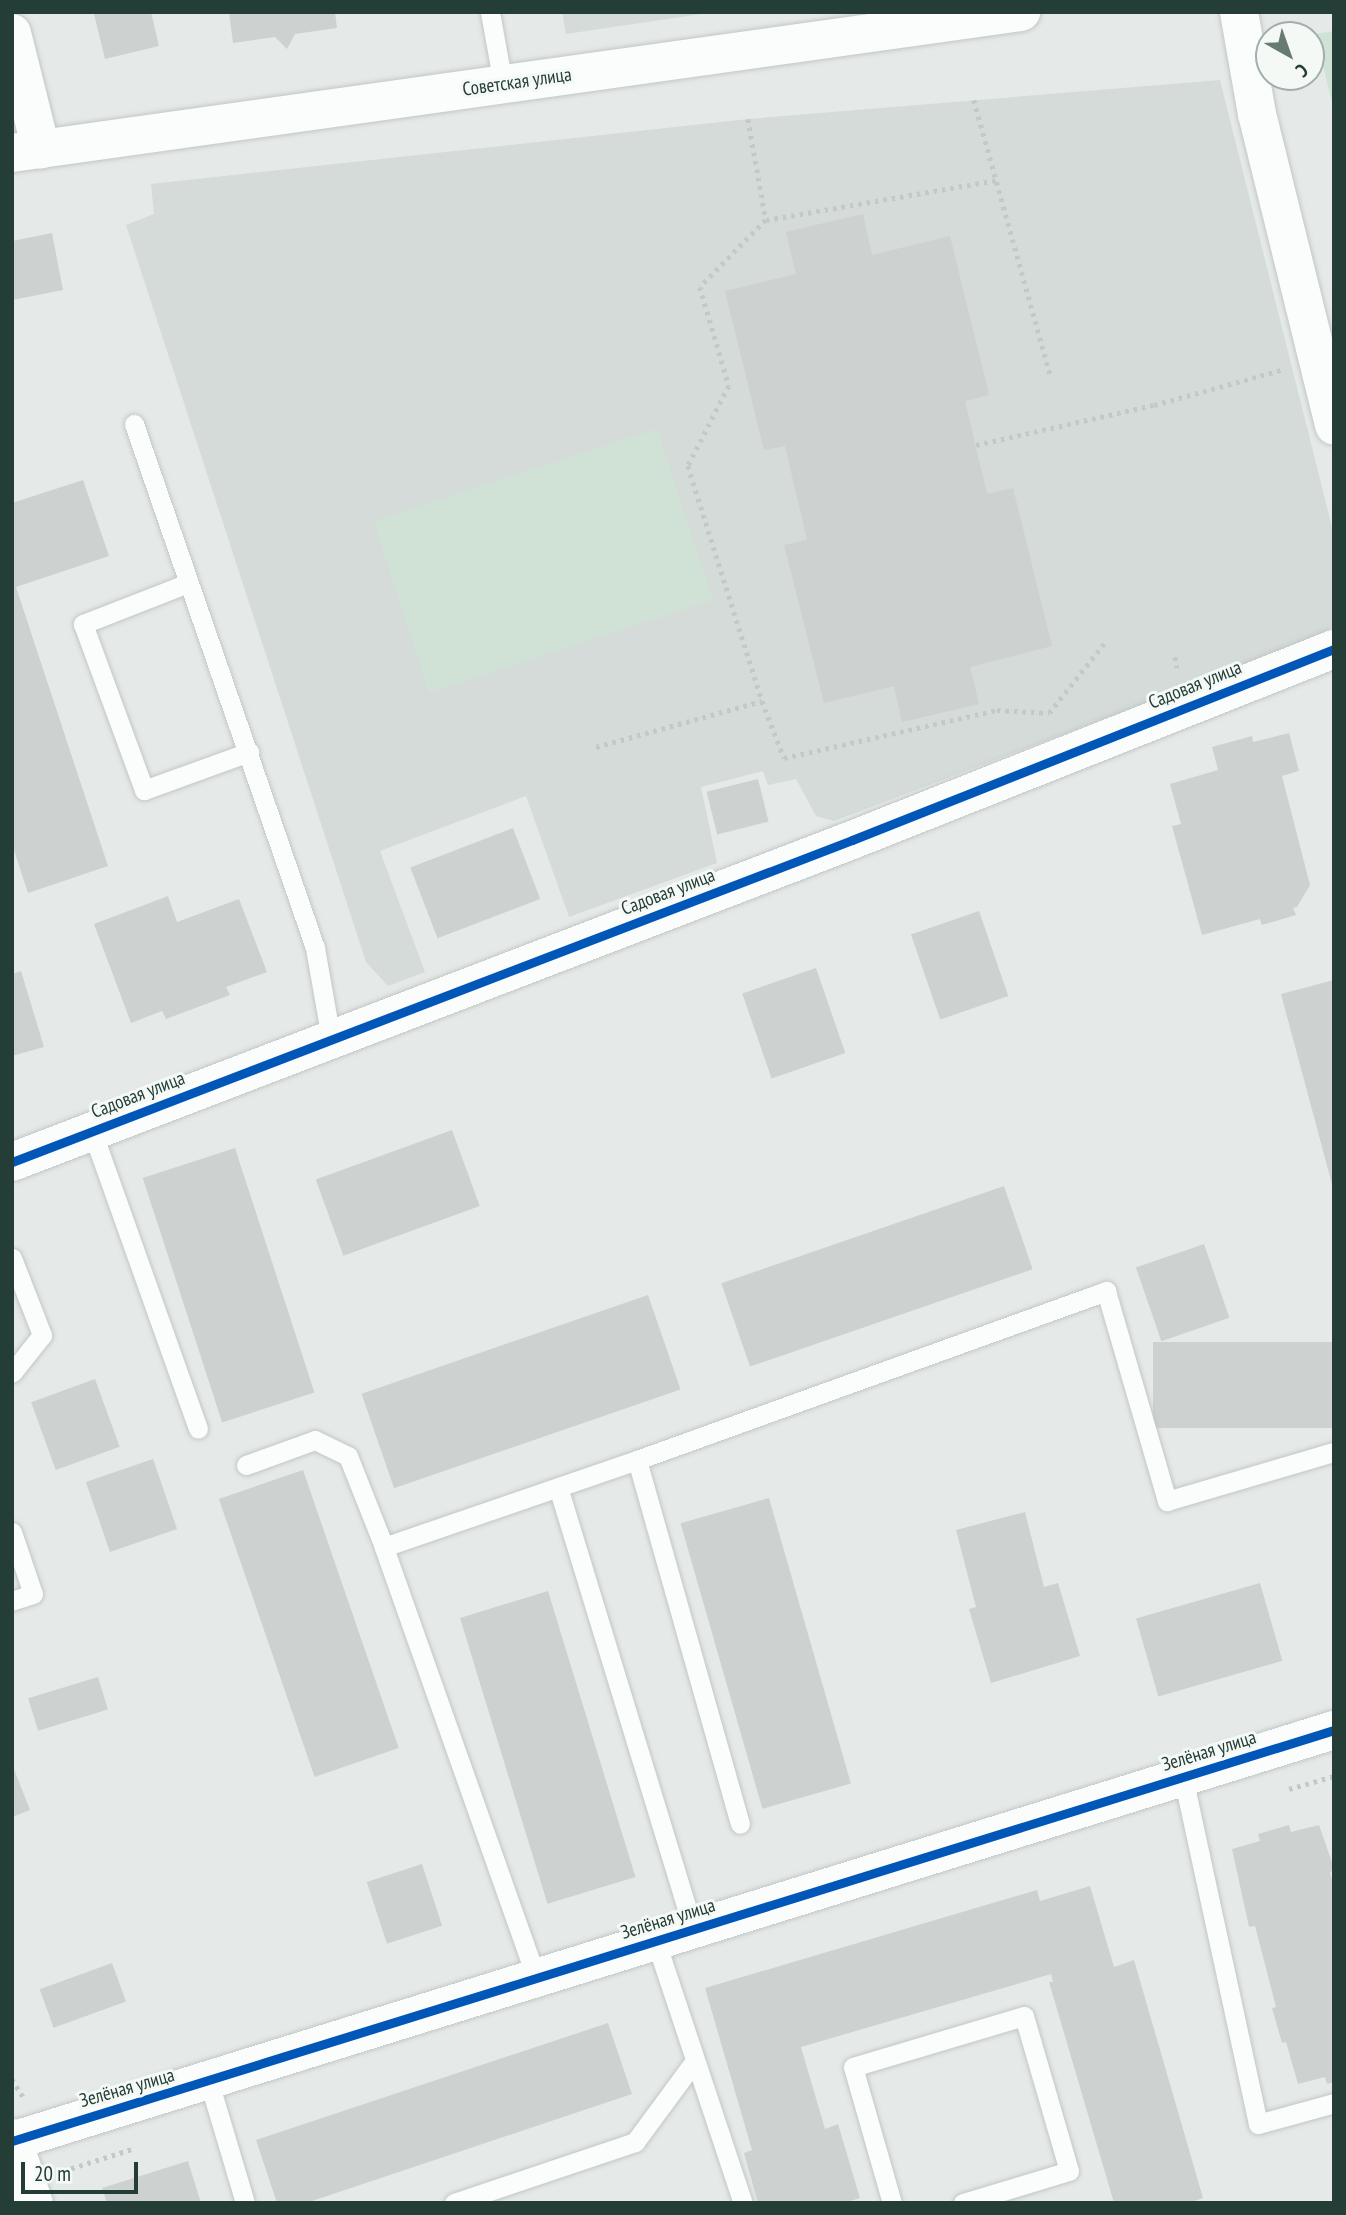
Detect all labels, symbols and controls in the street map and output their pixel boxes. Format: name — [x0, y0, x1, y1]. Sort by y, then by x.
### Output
north arrow — [1255, 21, 1325, 91]
text: С — [1291, 59, 1313, 83]
street label: Советская улица — [461, 63, 573, 101]
street label: Садовая улица — [1145, 656, 1245, 714]
street label: Садовая улица — [618, 864, 718, 920]
street label: Садовая улица — [88, 1067, 188, 1123]
street label: Зелёная улица — [1159, 1726, 1259, 1776]
street label: Зелёная улица — [618, 1894, 718, 1944]
street label: Зелёная улица — [77, 2064, 177, 2112]
scale bar — [24, 2148, 142, 2192]
text: 20 m — [34, 2160, 71, 2187]

